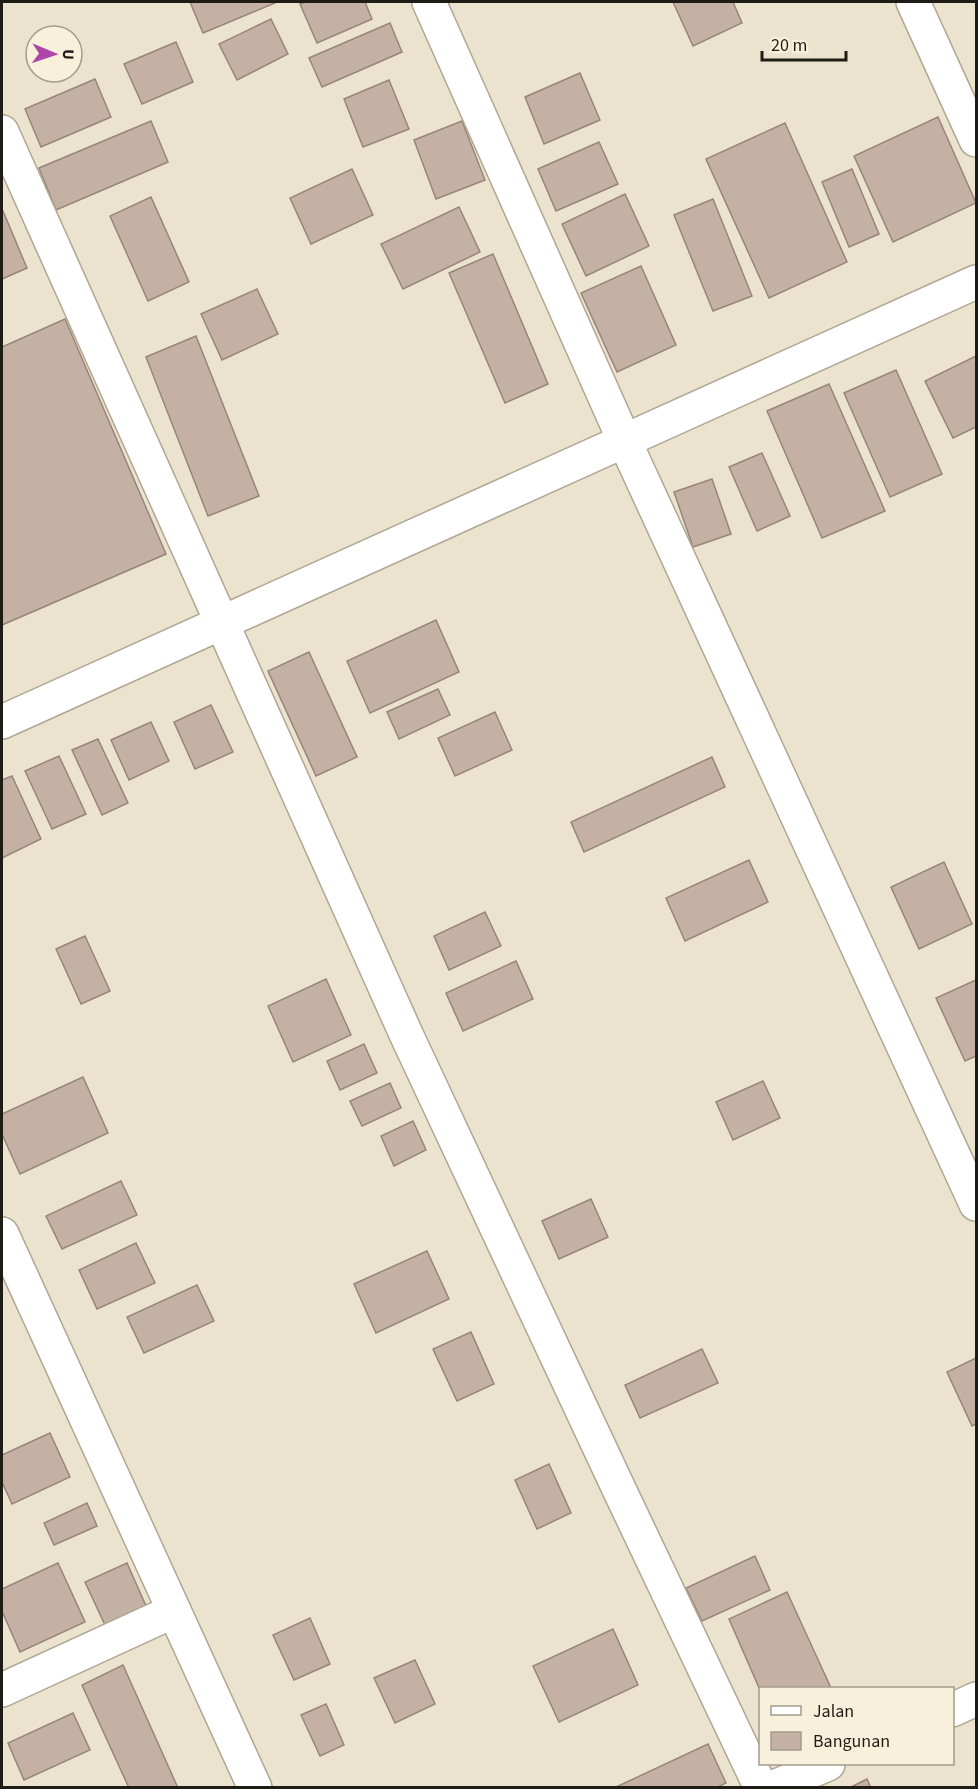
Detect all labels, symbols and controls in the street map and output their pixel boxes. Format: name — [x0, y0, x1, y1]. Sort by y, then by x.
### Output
north arrow — [24, 24, 84, 84]
scale bar — [762, 24, 846, 62]
text: 20 m — [771, 33, 807, 58]
text: U — [57, 49, 79, 60]
legend — [759, 1687, 954, 1765]
text: Jalan — [813, 1699, 854, 1724]
text: Bangunan — [813, 1729, 890, 1754]

